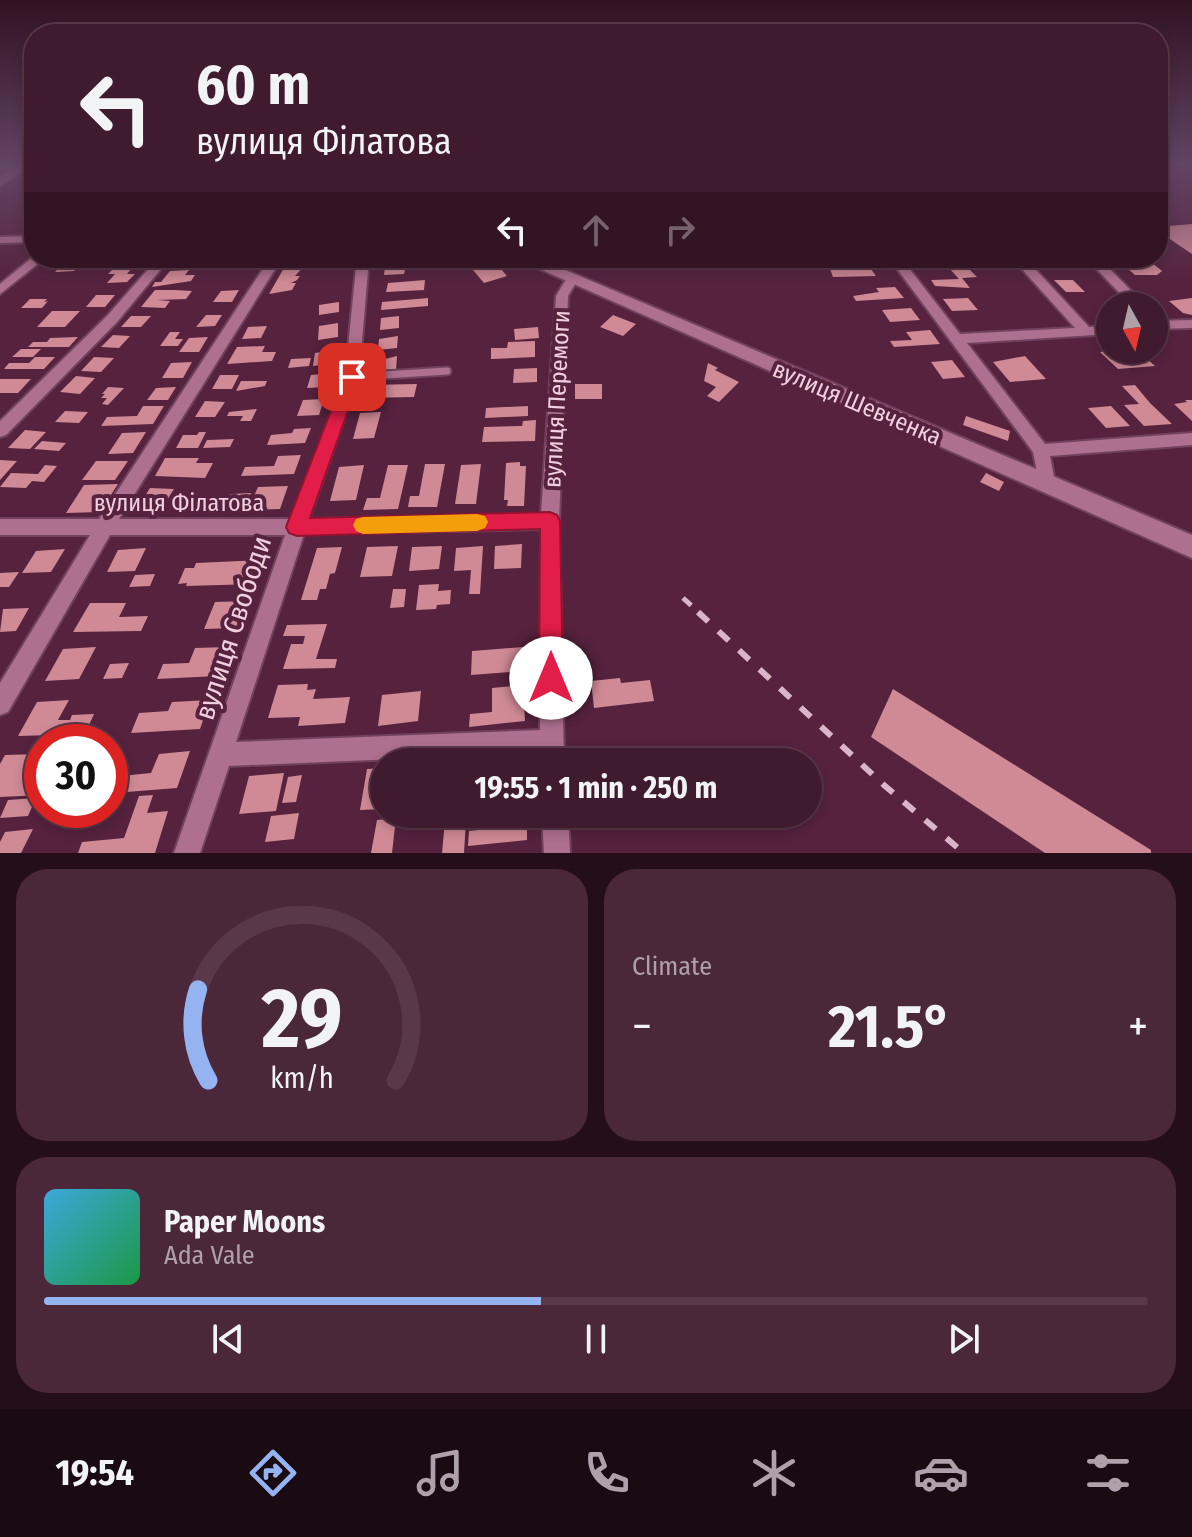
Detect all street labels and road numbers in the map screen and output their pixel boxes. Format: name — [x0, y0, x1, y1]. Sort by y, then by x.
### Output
street label: вулиця Перемоги — [538, 309, 576, 489]
street label: вулиця Шевченка — [769, 355, 945, 451]
street label: вулиця Філатова — [94, 489, 264, 517]
street label: вулиця Свободи — [188, 532, 278, 724]

